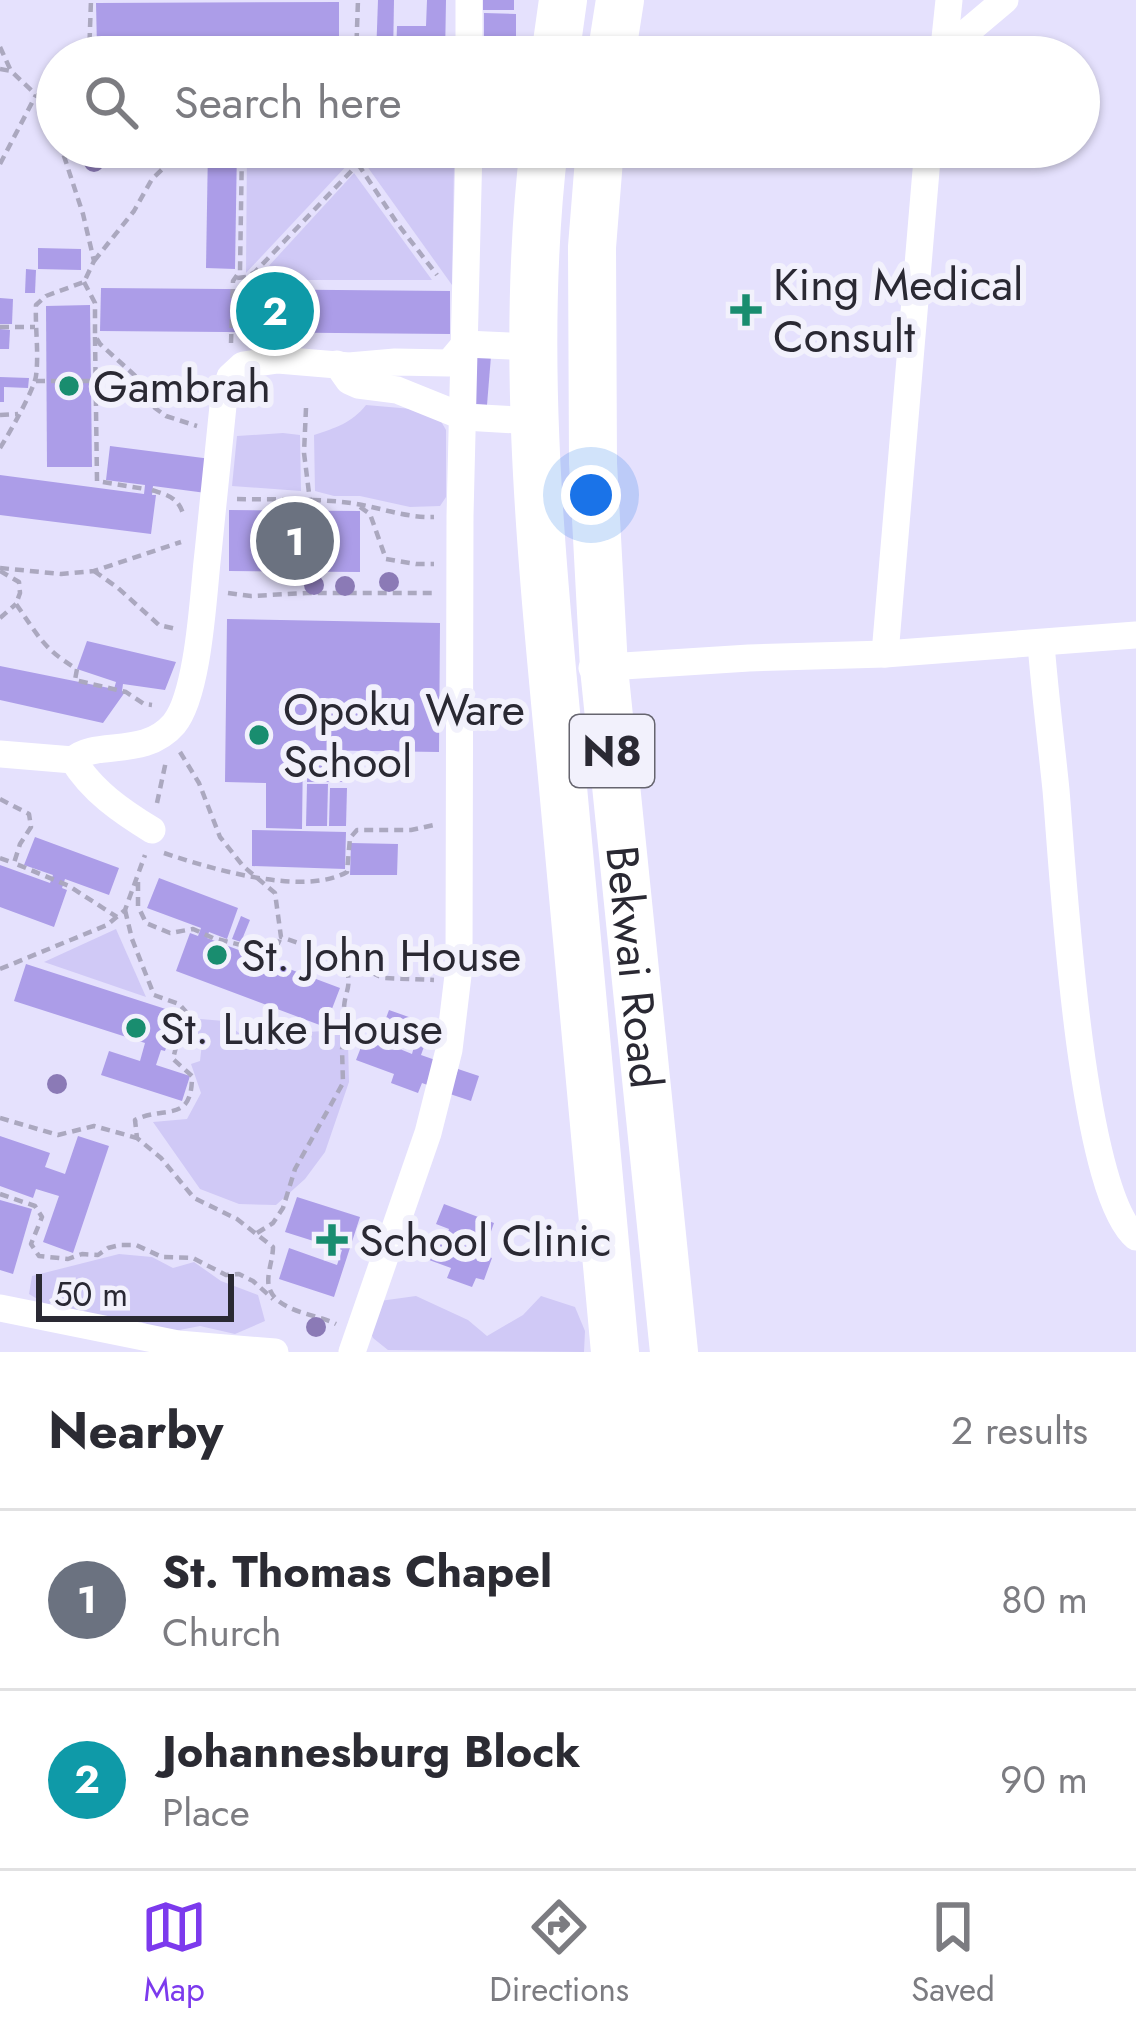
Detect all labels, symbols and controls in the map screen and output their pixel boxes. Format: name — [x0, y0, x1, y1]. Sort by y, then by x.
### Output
search box — [36, 36, 1100, 168]
icon: search — [78, 69, 144, 135]
text: Search here — [174, 70, 402, 135]
place label: King Medical Consult — [773, 252, 1023, 369]
pin: 2 — [236, 266, 314, 356]
marker: King Medical Consult — [730, 294, 762, 326]
place label: Gambrah — [93, 354, 271, 419]
marker: Gambrah — [56, 373, 82, 399]
your location — [561, 465, 621, 525]
pin: 1 — [256, 496, 334, 586]
place label: Opoku Ware School — [283, 677, 525, 794]
road number: N8 — [570, 715, 654, 787]
marker: Opoku Ware School — [246, 722, 272, 748]
street label: Bekwai Road — [590, 842, 679, 1091]
place label: St. John House — [241, 923, 521, 988]
marker: St. John House — [204, 942, 230, 968]
place label: St. Luke House — [160, 996, 443, 1061]
marker: St. Luke House — [123, 1015, 149, 1041]
place label: School Clinic — [359, 1208, 612, 1273]
marker: School Clinic — [316, 1224, 348, 1256]
scale bar — [36, 1268, 234, 1321]
text: 50 m — [54, 1271, 128, 1318]
text: Nearby — [48, 1393, 223, 1467]
text: 2 results — [951, 1402, 1088, 1459]
text: St. Thomas Chapel — [162, 1539, 552, 1604]
text: 1 — [77, 1571, 97, 1628]
text: 80 m — [1001, 1571, 1088, 1628]
text: Church — [162, 1604, 282, 1661]
text: Johannesburg Block — [162, 1719, 581, 1784]
text: 2 — [74, 1751, 100, 1808]
text: 90 m — [1000, 1751, 1088, 1808]
text: Place — [162, 1784, 250, 1841]
tab: Map — [141, 1894, 207, 2013]
tab: Directions — [489, 1894, 629, 2013]
tab: Saved — [911, 1894, 995, 2013]

